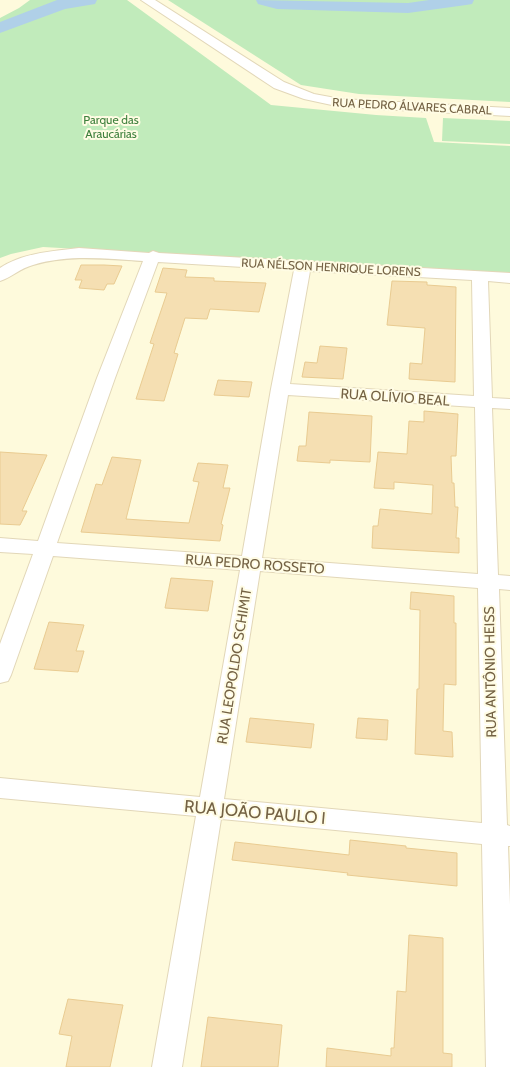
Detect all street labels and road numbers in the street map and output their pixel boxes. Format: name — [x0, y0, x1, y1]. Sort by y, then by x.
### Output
street label: RUA PEDRO ÁLVARES CABRAL — [332, 94, 492, 118]
street label: RUA NÉLSON HENRIQUE LORENS — [241, 255, 421, 279]
street label: RUA OLÍVIO BEAL — [340, 384, 450, 410]
street label: RUA PEDRO ROSSETO — [185, 550, 326, 578]
street label: RUA LEOPOLDO SCHIMIT — [213, 586, 255, 745]
street label: RUA ANTÔNIO HEISS — [480, 606, 500, 738]
street label: RUA JOÃO PAULO I — [183, 796, 327, 828]

